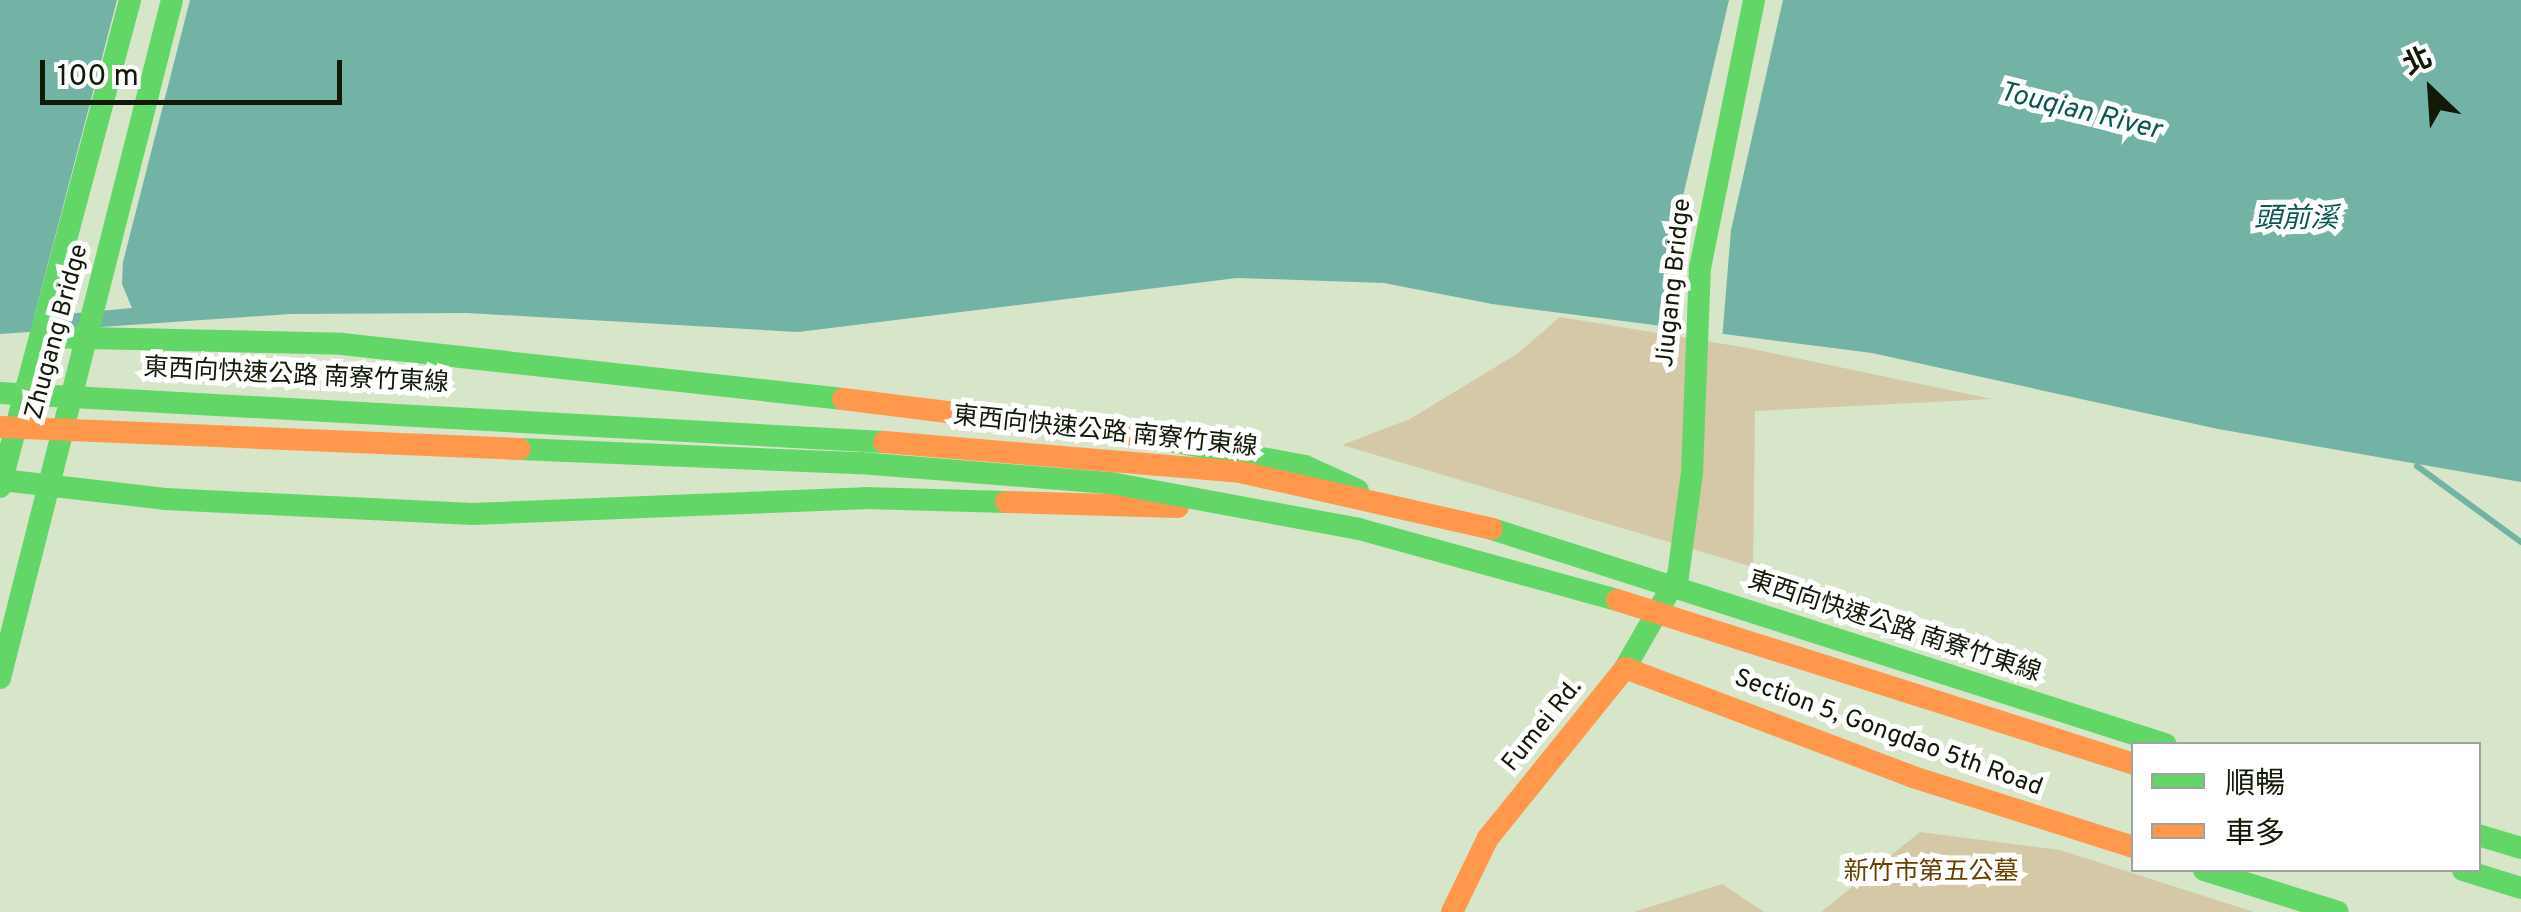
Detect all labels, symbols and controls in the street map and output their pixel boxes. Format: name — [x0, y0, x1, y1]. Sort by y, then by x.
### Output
scale bar — [45, 40, 348, 102]
north arrow — [2381, 40, 2481, 140]
text: 北 — [2398, 41, 2439, 85]
text: 100 m — [57, 59, 139, 96]
water label: Touqian River — [1996, 76, 2164, 148]
street label: Jiugang Bridge — [1651, 197, 1699, 369]
water label: 頭前溪 — [2254, 203, 2338, 237]
street label: Zhugang Bridge — [20, 241, 96, 423]
street label: 東西向快速公路 南寮竹東線 — [142, 354, 450, 400]
street label: 東西向快速公路 南寮竹東線 — [951, 402, 1259, 464]
street label: 東西向快速公路 南寮竹東線 — [1744, 566, 2044, 690]
street label: Section 5, Gongdao 5th Road — [1730, 664, 2046, 804]
street label: Fumei Rd. — [1497, 674, 1589, 778]
legend — [2131, 742, 2481, 872]
text: 順暢 — [2225, 767, 2285, 804]
text: 車多 — [2225, 817, 2285, 854]
park label: 新竹市第五公墓 — [1844, 858, 2018, 888]

